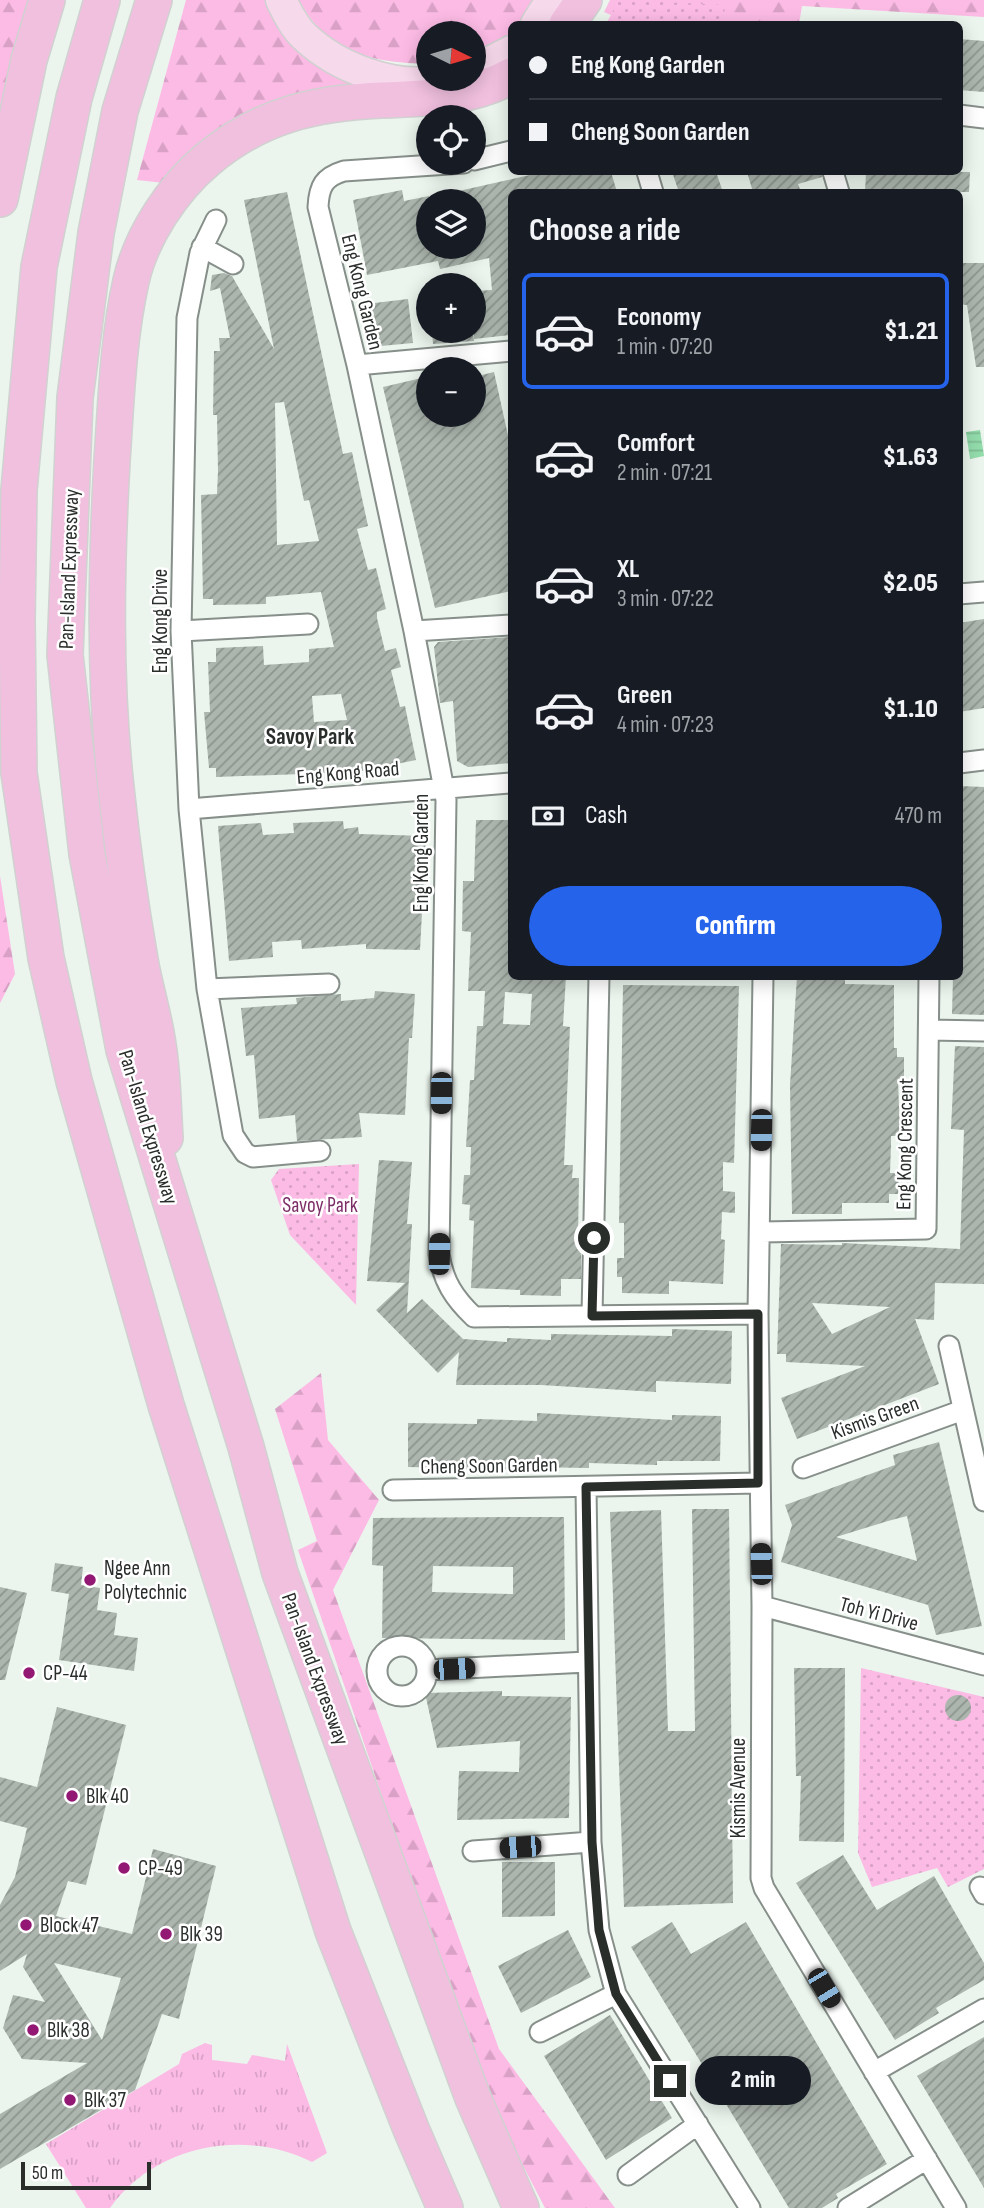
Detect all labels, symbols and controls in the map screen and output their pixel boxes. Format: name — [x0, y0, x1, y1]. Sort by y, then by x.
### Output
north arrow — [416, 21, 486, 91]
map controls — [416, 21, 486, 427]
text: Eng Kong Garden — [571, 50, 725, 81]
button: locate — [416, 105, 486, 175]
text: Cheng Soon Garden — [571, 117, 750, 148]
button: layers — [416, 189, 486, 259]
text: Choose a ride — [529, 211, 681, 250]
street label: Eng Kong Garden — [336, 232, 388, 352]
button: + — [416, 273, 486, 343]
icon: car — [533, 300, 596, 363]
text: Economy — [617, 302, 701, 333]
text: $1.21 — [884, 316, 938, 347]
text: 1 min · 07:20 — [617, 333, 713, 361]
button: − — [416, 357, 486, 427]
icon: car — [533, 426, 596, 489]
text: Comfort — [617, 428, 695, 459]
text: $1.63 — [883, 442, 938, 473]
text: 2 min · 07:21 — [617, 459, 712, 487]
street label: Pan-Island Expressway — [54, 489, 84, 649]
icon: car — [533, 552, 596, 615]
text: XL — [617, 554, 639, 585]
text: $2.05 — [882, 568, 938, 599]
street label: Eng Kong Drive — [148, 569, 173, 673]
text: 3 min · 07:22 — [617, 585, 714, 613]
icon: car — [533, 678, 596, 741]
text: Green — [617, 680, 672, 711]
text: $1.10 — [883, 694, 938, 725]
text: 4 min · 07:23 — [617, 711, 714, 739]
district label: Savoy Park — [266, 723, 354, 751]
street label: Eng Kong Road — [296, 756, 400, 790]
street label: Eng Kong Garden — [409, 794, 434, 912]
icon: cash — [529, 797, 567, 835]
text: Cash — [585, 800, 628, 831]
text: 470 m — [895, 802, 942, 830]
button: Confirm — [529, 886, 942, 966]
street label: Pan-Island Expressway — [113, 1047, 183, 1207]
car — [431, 1072, 452, 1114]
street label: Eng Kong Crescent — [891, 1078, 919, 1210]
car — [751, 1109, 772, 1151]
park label: Savoy Park — [282, 1193, 358, 1218]
route start — [578, 1222, 610, 1254]
car — [429, 1233, 450, 1275]
street label: Kismis Green — [828, 1391, 922, 1445]
street label: Cheng Soon Garden — [420, 1452, 558, 1480]
car — [750, 1543, 773, 1585]
place label: Ngee Ann Polytechnic — [104, 1556, 187, 1605]
marker: Ngee Ann Polytechnic — [82, 1572, 98, 1588]
street label: Pan-Island Expressway — [276, 1590, 354, 1748]
street label: Toh Yi Drive — [837, 1592, 921, 1636]
car — [433, 1657, 476, 1681]
place label: CP-44 — [43, 1661, 88, 1686]
marker: CP-44 — [21, 1665, 37, 1681]
street label: Kismis Avenue — [726, 1738, 751, 1838]
place label: Blk 40 — [86, 1784, 129, 1809]
marker: Blk 40 — [64, 1788, 80, 1804]
car — [499, 1835, 542, 1859]
place label: CP-49 — [138, 1856, 183, 1881]
marker: CP-49 — [116, 1860, 132, 1876]
place label: Block 47 — [40, 1913, 99, 1938]
marker: Block 47 — [18, 1917, 34, 1933]
place label: Blk 39 — [180, 1922, 223, 1947]
marker: Blk 39 — [158, 1926, 174, 1942]
car — [805, 1965, 844, 2011]
place label: Blk 38 — [47, 2018, 90, 2043]
marker: Blk 38 — [25, 2022, 41, 2038]
callout: 2 min — [694, 2056, 810, 2106]
route end — [654, 2065, 686, 2097]
text: 2 min — [731, 2066, 775, 2094]
place label: Blk 37 — [84, 2088, 126, 2113]
marker: Blk 37 — [62, 2092, 78, 2108]
scale bar — [21, 2159, 150, 2191]
text: 50 m — [32, 2162, 63, 2185]

